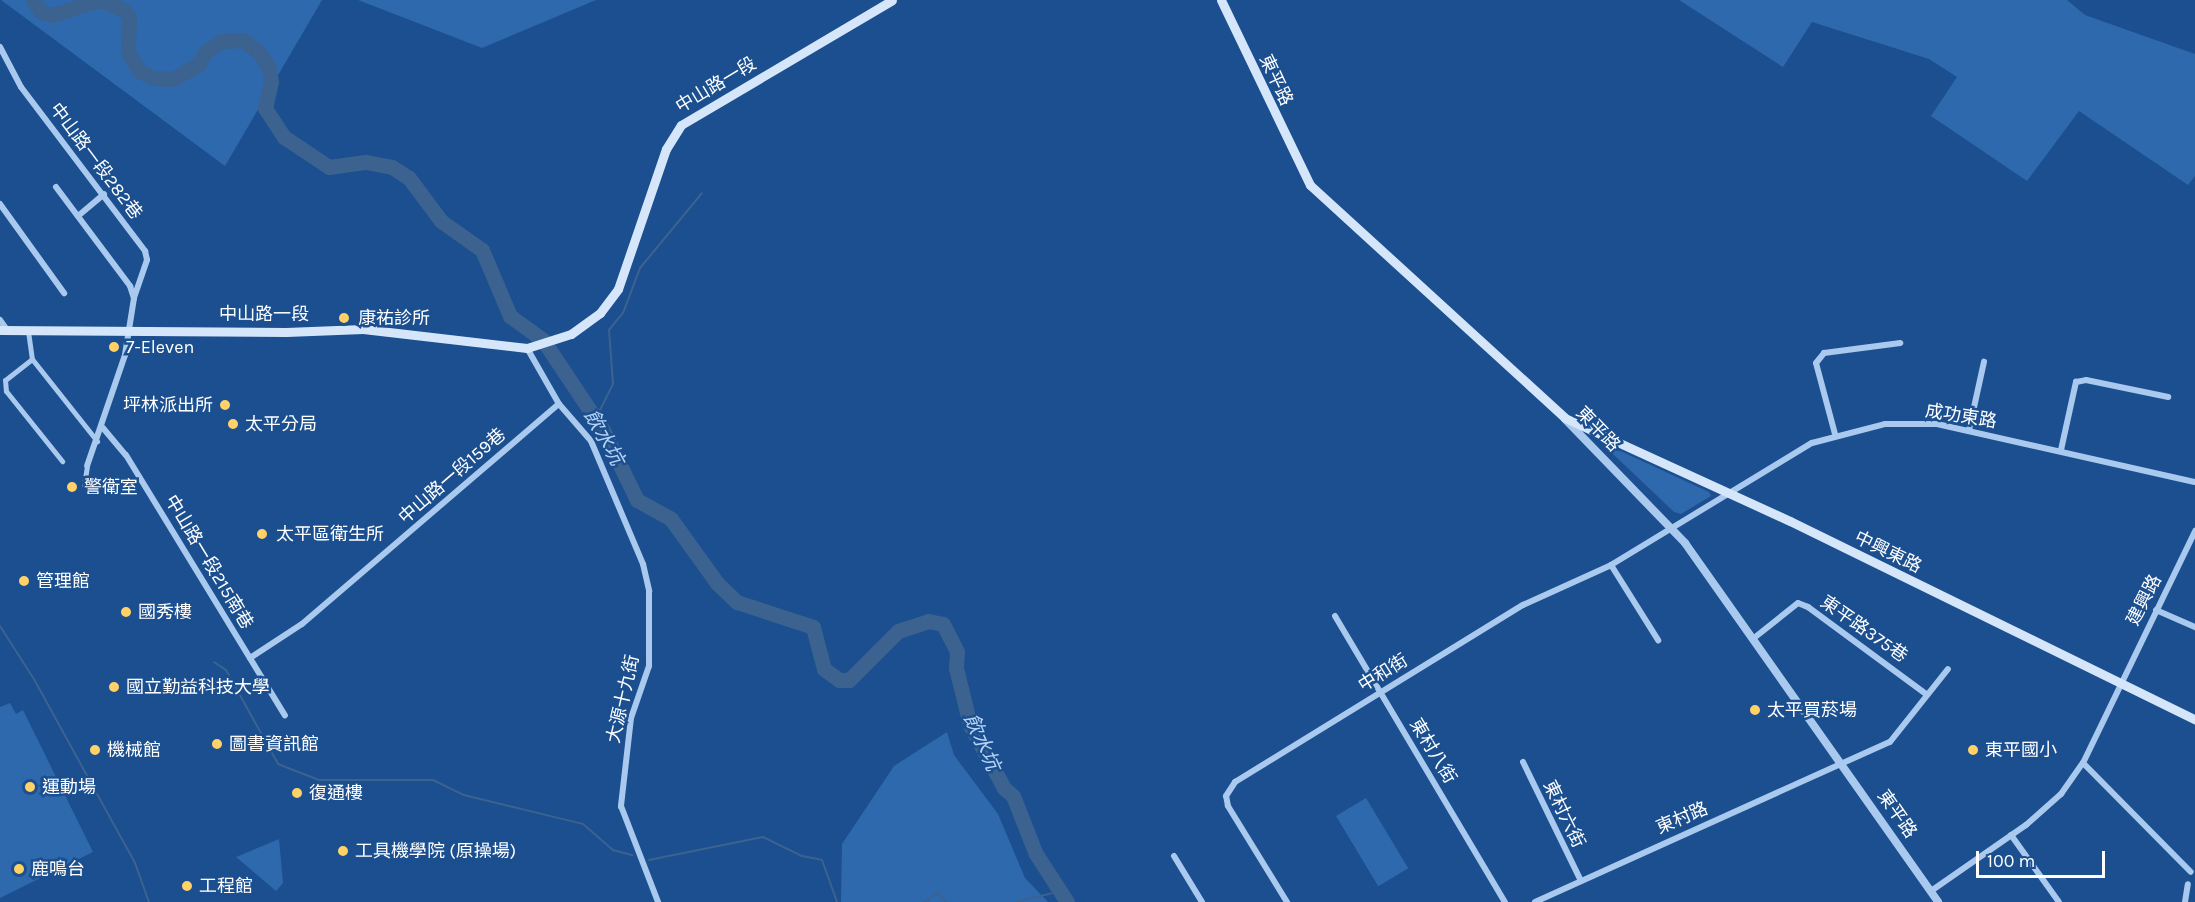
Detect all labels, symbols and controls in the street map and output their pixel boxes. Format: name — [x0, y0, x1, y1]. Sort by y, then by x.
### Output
street label: 東平路 — [1255, 51, 1297, 109]
street label: 中山路一段 — [672, 53, 760, 117]
street label: 中山路一段282巷 — [45, 99, 147, 223]
street label: 中山路一段 — [219, 303, 309, 325]
place label: 康祐診所 — [358, 307, 430, 329]
marker: 康祐診所 — [335, 309, 353, 327]
place label: 7-Eleven — [126, 336, 194, 358]
marker: 7-Eleven — [107, 340, 121, 354]
place label: 坪林派出所 — [123, 394, 213, 416]
marker: 坪林派出所 — [218, 398, 232, 412]
street label: 成功東路 — [1924, 400, 1998, 432]
street label: 東平路 — [1571, 402, 1625, 456]
water label: 飲水坑 — [579, 405, 629, 469]
place label: 太平分局 — [245, 413, 317, 435]
marker: 太平分局 — [226, 417, 240, 431]
street label: 中山路一段159巷 — [394, 424, 510, 528]
place label: 警衛室 — [84, 476, 138, 498]
marker: 警衛室 — [65, 480, 79, 494]
street label: 中山路一段215南巷 — [160, 491, 258, 633]
place label: 太平區衛生所 — [276, 523, 384, 545]
marker: 太平區衛生所 — [253, 525, 271, 543]
street label: 中興東路 — [1851, 527, 1925, 577]
place label: 管理館 — [36, 570, 90, 592]
street label: 建興路 — [2122, 571, 2166, 629]
marker: 管理館 — [17, 574, 31, 588]
street label: 東平路375巷 — [1816, 591, 1912, 667]
place label: 國秀樓 — [138, 601, 192, 623]
marker: 國秀樓 — [119, 605, 133, 619]
street label: 中和街 — [1354, 650, 1412, 696]
street label: 大源十九街 — [602, 653, 644, 745]
place label: 國立勤益科技大學 — [126, 676, 270, 698]
marker: 國立勤益科技大學 — [107, 680, 121, 694]
place label: 太平買菸場 — [1767, 699, 1857, 721]
marker: 太平買菸場 — [1748, 703, 1762, 717]
water label: 飲水坑 — [959, 710, 1005, 774]
street label: 東村八街 — [1405, 715, 1461, 787]
place label: 圖書資訊館 — [229, 733, 319, 755]
marker: 圖書資訊館 — [210, 737, 224, 751]
place label: 機械館 — [107, 739, 161, 761]
place label: 東平國小 — [1985, 739, 2057, 761]
marker: 機械館 — [88, 743, 102, 757]
marker: 東平國小 — [1966, 743, 1980, 757]
place label: 運動場 — [42, 776, 96, 798]
street label: 東村六街 — [1539, 777, 1589, 851]
marker: 運動場 — [23, 780, 37, 794]
place label: 復通樓 — [309, 782, 363, 804]
marker: 復通樓 — [290, 786, 304, 800]
street label: 東平路 — [1873, 786, 1921, 842]
street label: 東村路 — [1653, 798, 1711, 838]
scale bar — [1979, 839, 2108, 877]
place label: 工具機學院 (原操場) — [355, 840, 516, 862]
marker: 工具機學院 (原操場) — [336, 844, 350, 858]
text: 100 m — [1987, 850, 2035, 872]
place label: 鹿鳴台 — [31, 858, 85, 880]
marker: 鹿鳴台 — [12, 862, 26, 876]
place label: 工程館 — [199, 875, 253, 897]
marker: 工程館 — [180, 879, 194, 893]

